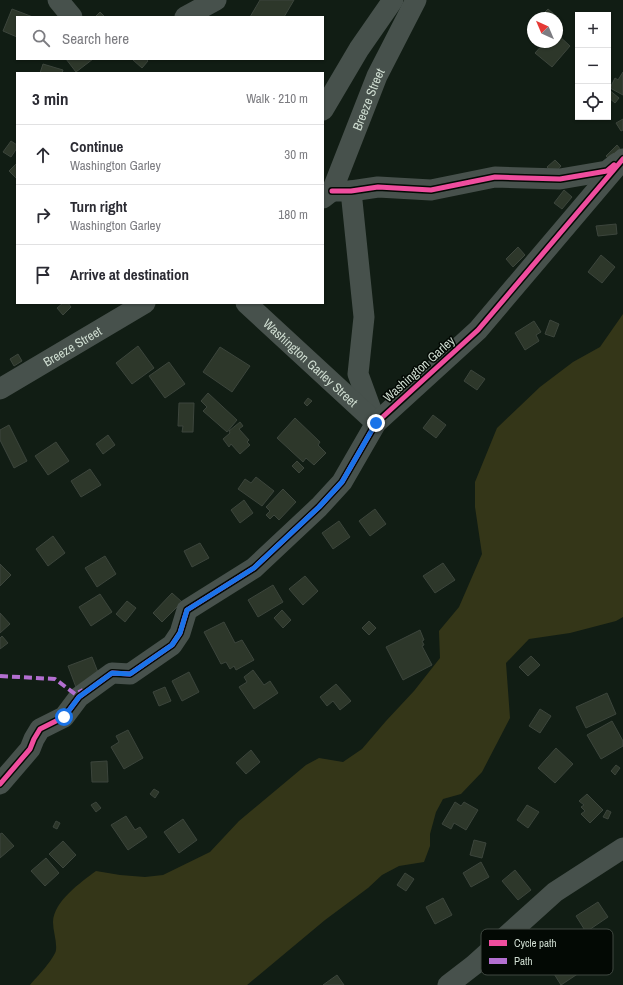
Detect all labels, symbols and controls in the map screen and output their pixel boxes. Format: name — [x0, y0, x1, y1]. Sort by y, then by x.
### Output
north arrow — [527, 12, 563, 48]
map controls — [575, 12, 611, 120]
button: + — [575, 12, 611, 48]
search box — [16, 16, 324, 60]
icon: search — [30, 27, 52, 49]
text: Search here — [62, 28, 129, 49]
button: − — [575, 48, 611, 84]
street label: Breeze Street — [348, 65, 388, 133]
button: locate — [575, 84, 611, 120]
text: 3 min — [32, 87, 68, 110]
text: Walk · 210 m — [246, 90, 308, 107]
text: Continue — [70, 136, 123, 157]
icon: ahead — [32, 144, 54, 166]
text: 30 m — [284, 146, 308, 163]
text: Washington Garley — [70, 157, 161, 174]
text: Turn right — [70, 196, 127, 217]
icon: right — [32, 204, 54, 226]
text: 180 m — [278, 206, 308, 223]
text: Washington Garley — [70, 217, 161, 234]
icon: arrive — [32, 264, 54, 286]
text: Arrive at destination — [70, 264, 189, 285]
street label: Washington Garley Street — [260, 315, 362, 410]
street label: Breeze Street — [40, 322, 105, 370]
street label: Washington Garley — [380, 332, 459, 406]
route end — [367, 414, 385, 432]
route start — [55, 708, 73, 726]
legend — [481, 929, 613, 975]
text: Cycle path — [514, 936, 557, 950]
text: Path — [514, 954, 533, 968]

